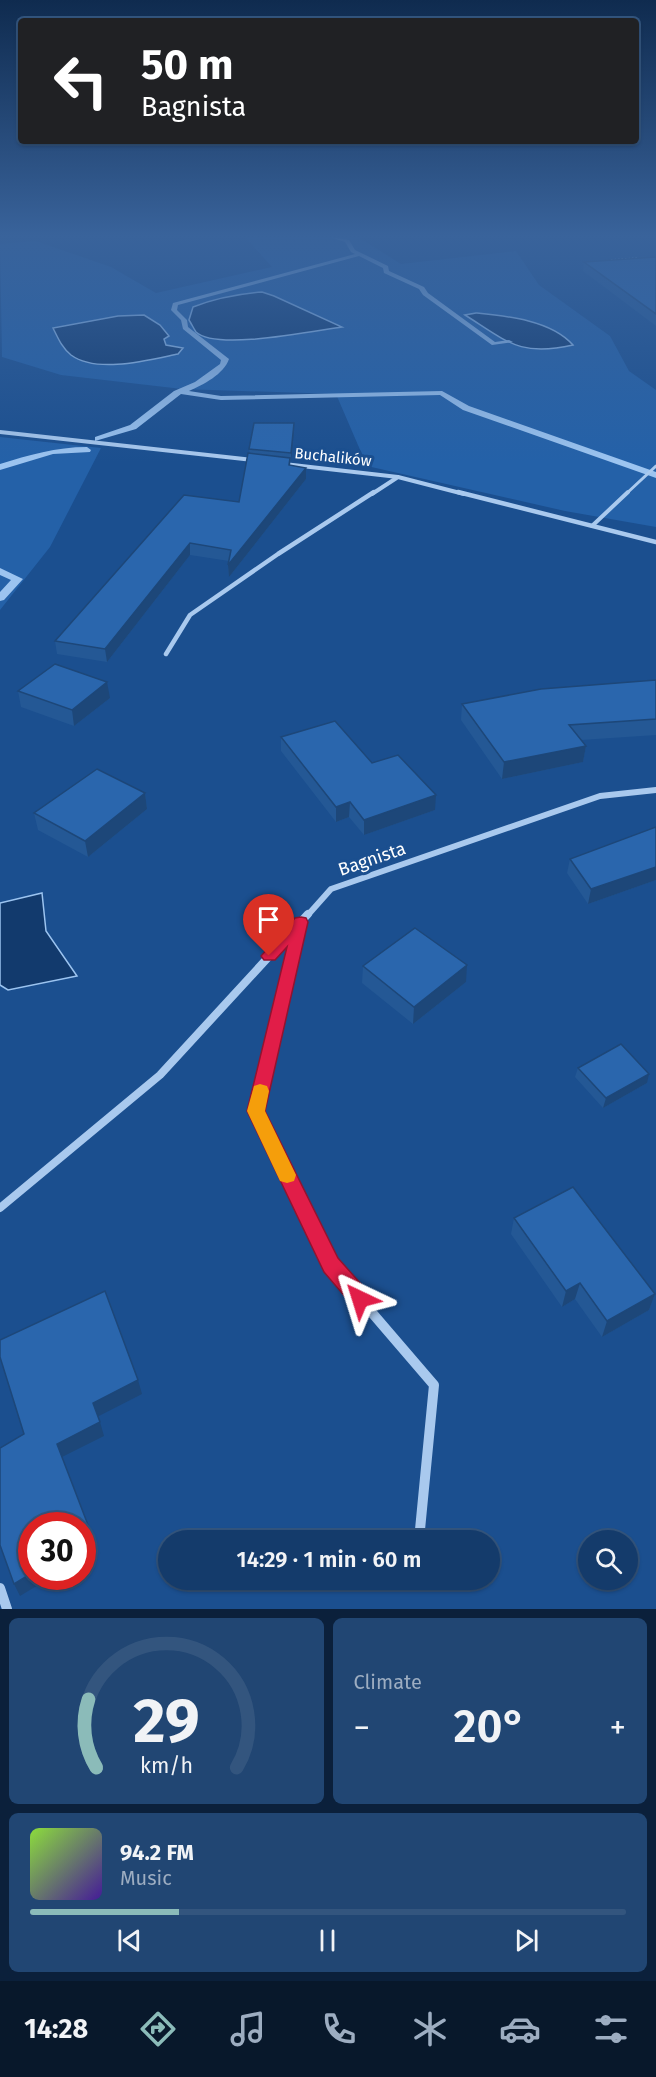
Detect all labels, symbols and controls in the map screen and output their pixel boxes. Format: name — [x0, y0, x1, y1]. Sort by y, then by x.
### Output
text: 50 m — [141, 40, 234, 90]
icon: left — [42, 42, 120, 120]
text: Bagnista — [141, 91, 246, 123]
street label: Buchalików — [294, 444, 373, 470]
street label: Bagnista — [335, 837, 409, 881]
pin — [243, 894, 294, 956]
icon: arrive — [252, 903, 285, 936]
position arrow — [328, 1267, 392, 1331]
speed limit sign: 30 — [18, 1512, 96, 1590]
map controls — [578, 1530, 638, 1590]
button: search — [578, 1530, 638, 1590]
text: 14:29 · 1 min · 60 m — [237, 1546, 421, 1573]
text: Climate — [354, 1670, 422, 1694]
text: 29 — [133, 1684, 200, 1759]
text: 20° — [453, 1700, 526, 1754]
text: − — [354, 1708, 370, 1748]
text: + — [610, 1708, 626, 1748]
text: km/h — [140, 1753, 193, 1779]
text: 94.2 FM — [120, 1839, 194, 1866]
text: Music — [120, 1866, 172, 1890]
icon: previous — [113, 1924, 146, 1957]
icon: pause — [311, 1924, 344, 1957]
icon: next — [510, 1924, 543, 1957]
icon: directions — [137, 2008, 179, 2050]
icon: music — [227, 2008, 269, 2050]
icon: phone — [318, 2008, 360, 2050]
icon: climate — [409, 2008, 451, 2050]
icon: car — [499, 2008, 541, 2050]
icon: filters — [590, 2008, 632, 2050]
text: 14:28 — [24, 2013, 88, 2045]

